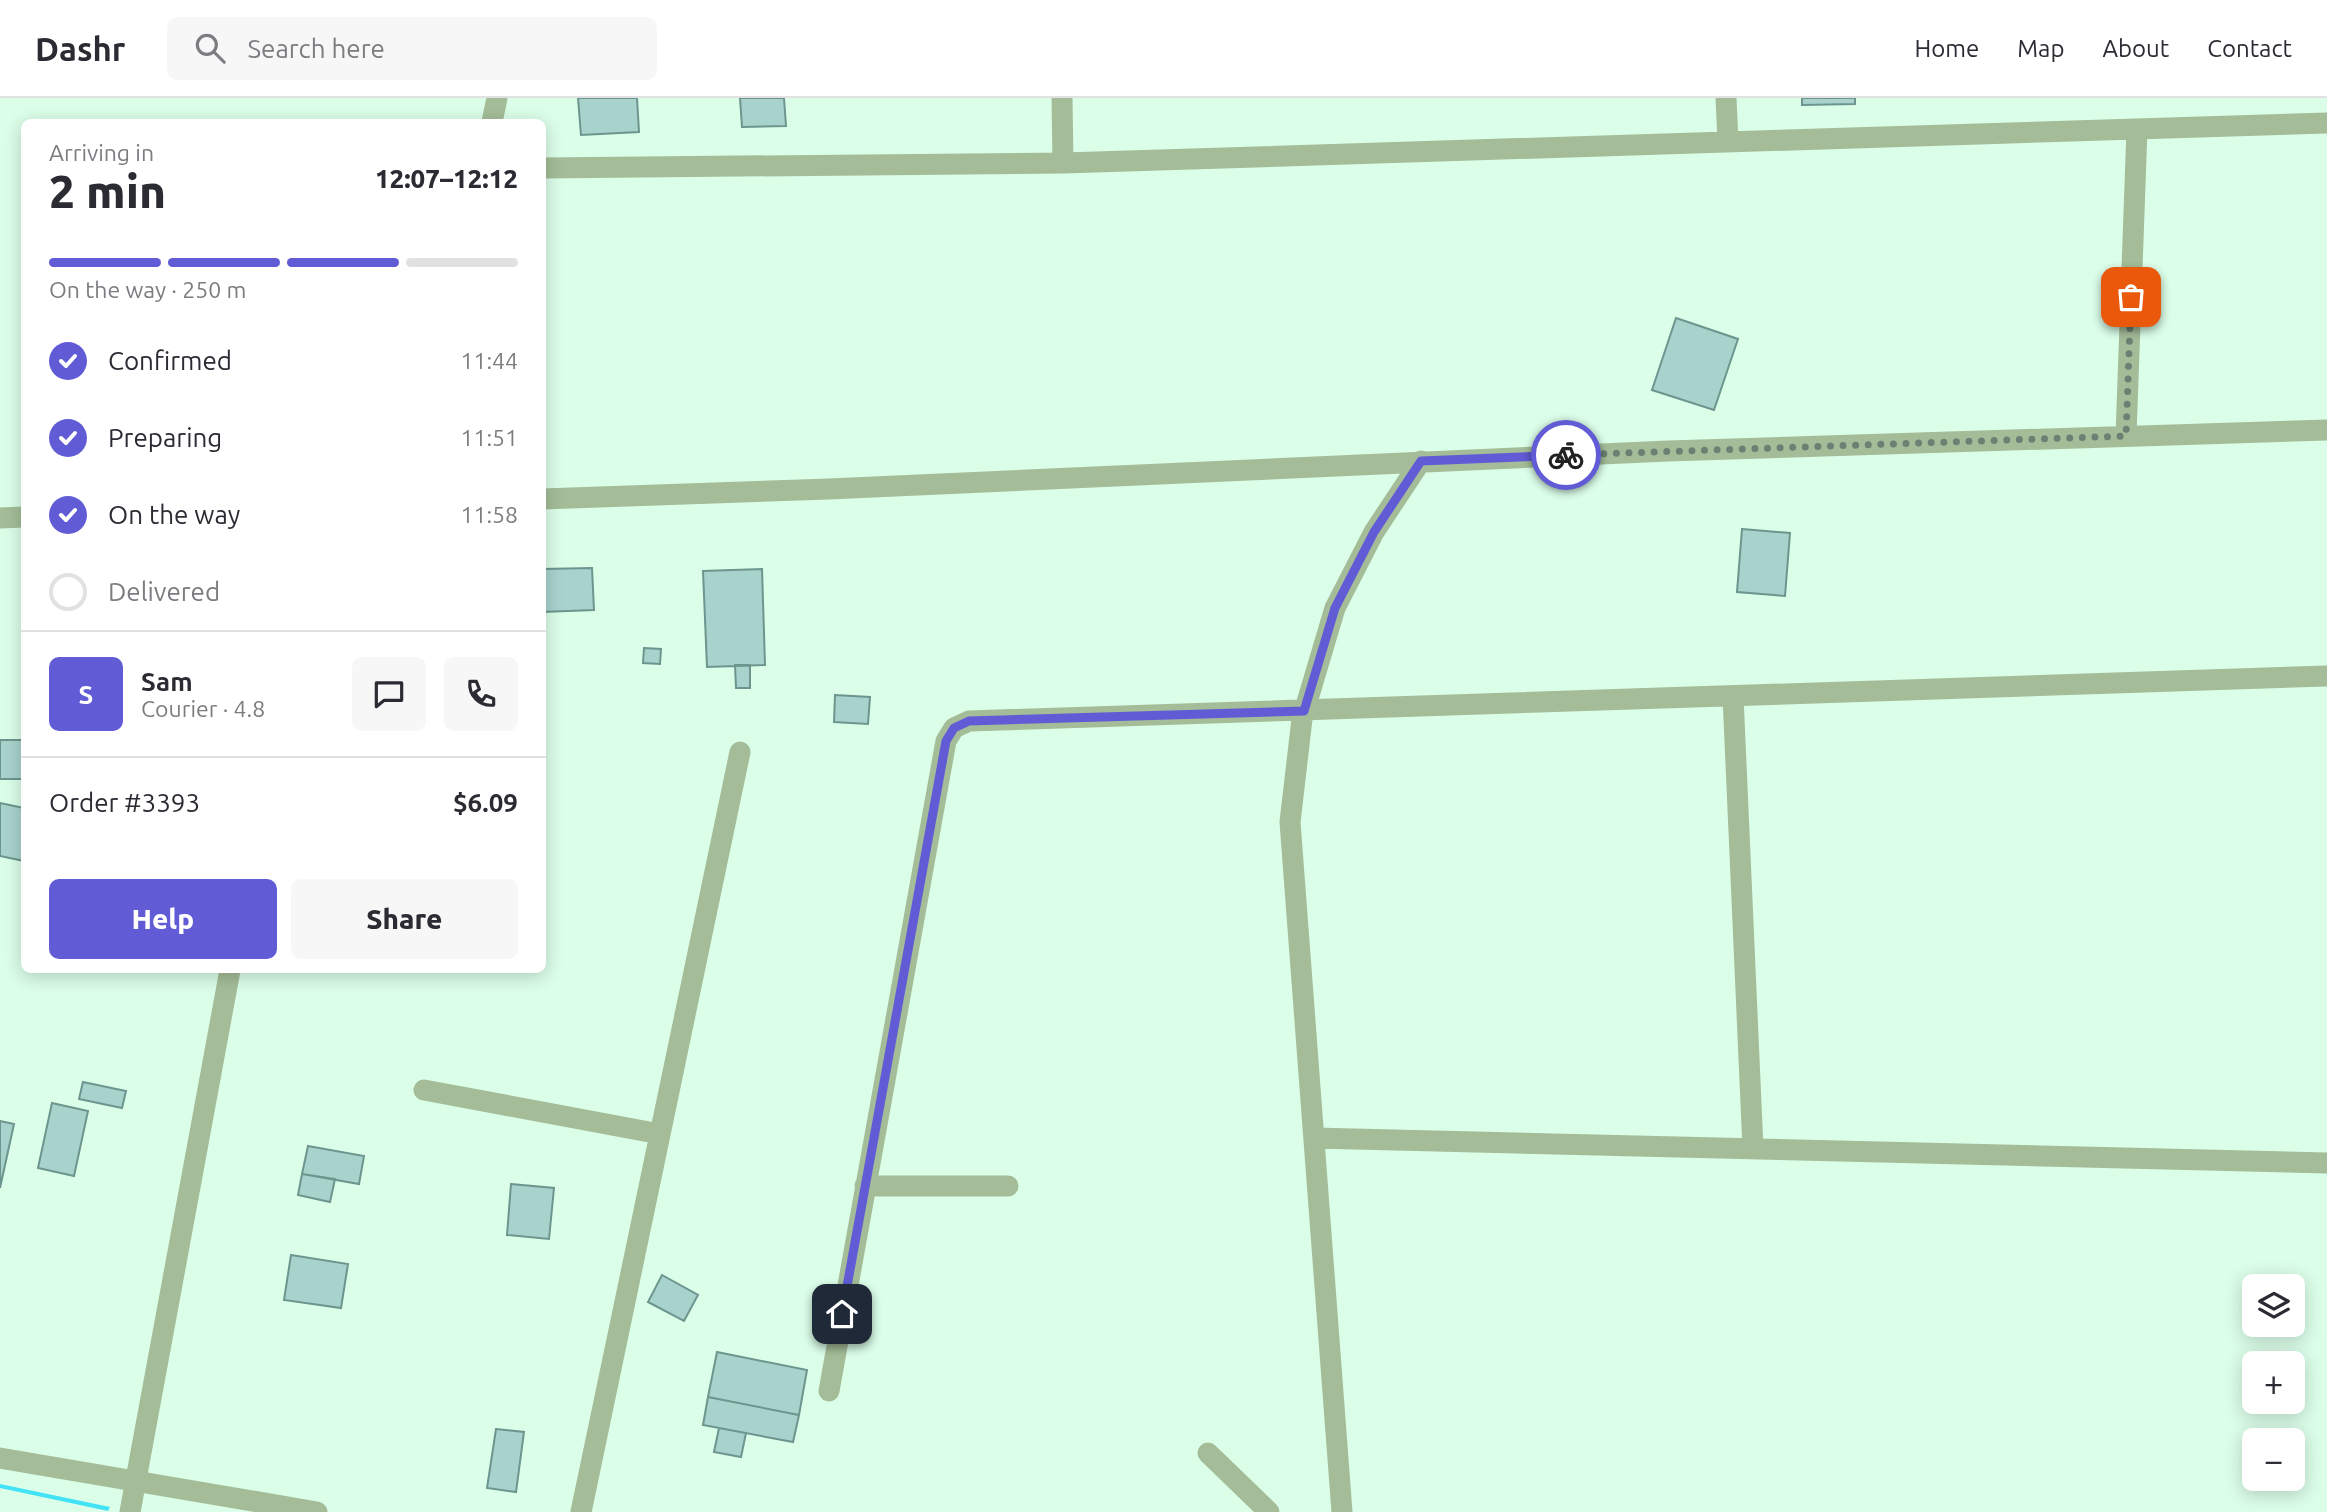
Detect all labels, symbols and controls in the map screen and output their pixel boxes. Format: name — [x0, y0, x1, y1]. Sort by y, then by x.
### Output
search box — [167, 17, 657, 80]
icon: search — [191, 29, 229, 67]
text: Dashr — [35, 30, 125, 67]
text: Search here — [247, 34, 385, 63]
text: Home — [1914, 35, 1979, 62]
text: Map — [2017, 35, 2064, 62]
text: About — [2102, 35, 2169, 62]
text: Contact — [2207, 35, 2292, 62]
text: Arriving in — [49, 140, 154, 165]
text: 12:07–12:12 — [375, 164, 518, 193]
text: 2 min — [49, 165, 166, 217]
pin — [2101, 267, 2161, 327]
text: On the way · 250 m — [49, 277, 246, 302]
icon: bag — [2112, 278, 2150, 316]
icon: check — [49, 342, 87, 380]
text: Confirmed — [108, 346, 232, 375]
text: 11:44 — [460, 348, 518, 373]
icon: check — [49, 419, 87, 457]
courier — [1531, 420, 1601, 490]
text: Preparing — [108, 423, 222, 452]
text: 11:51 — [460, 425, 518, 450]
icon: bike — [1547, 436, 1585, 474]
icon: check — [49, 496, 87, 534]
text: On the way — [108, 500, 240, 529]
text: 11:58 — [460, 502, 518, 527]
text: Delivered — [108, 577, 220, 606]
button: chat — [352, 657, 426, 731]
button: phone — [444, 657, 518, 731]
text: Sam — [141, 667, 193, 696]
text: S — [79, 680, 93, 709]
text: Courier · 4.8 — [141, 696, 265, 721]
text: Order #3393 — [49, 788, 200, 817]
text: $6.09 — [453, 788, 518, 817]
button: Help — [49, 879, 277, 959]
button: Share — [291, 879, 518, 959]
map controls — [2242, 1274, 2305, 1491]
button: layers — [2242, 1274, 2305, 1337]
pin — [812, 1284, 872, 1344]
icon: home — [823, 1295, 861, 1333]
button: + — [2242, 1351, 2305, 1414]
button: − — [2242, 1428, 2305, 1491]

